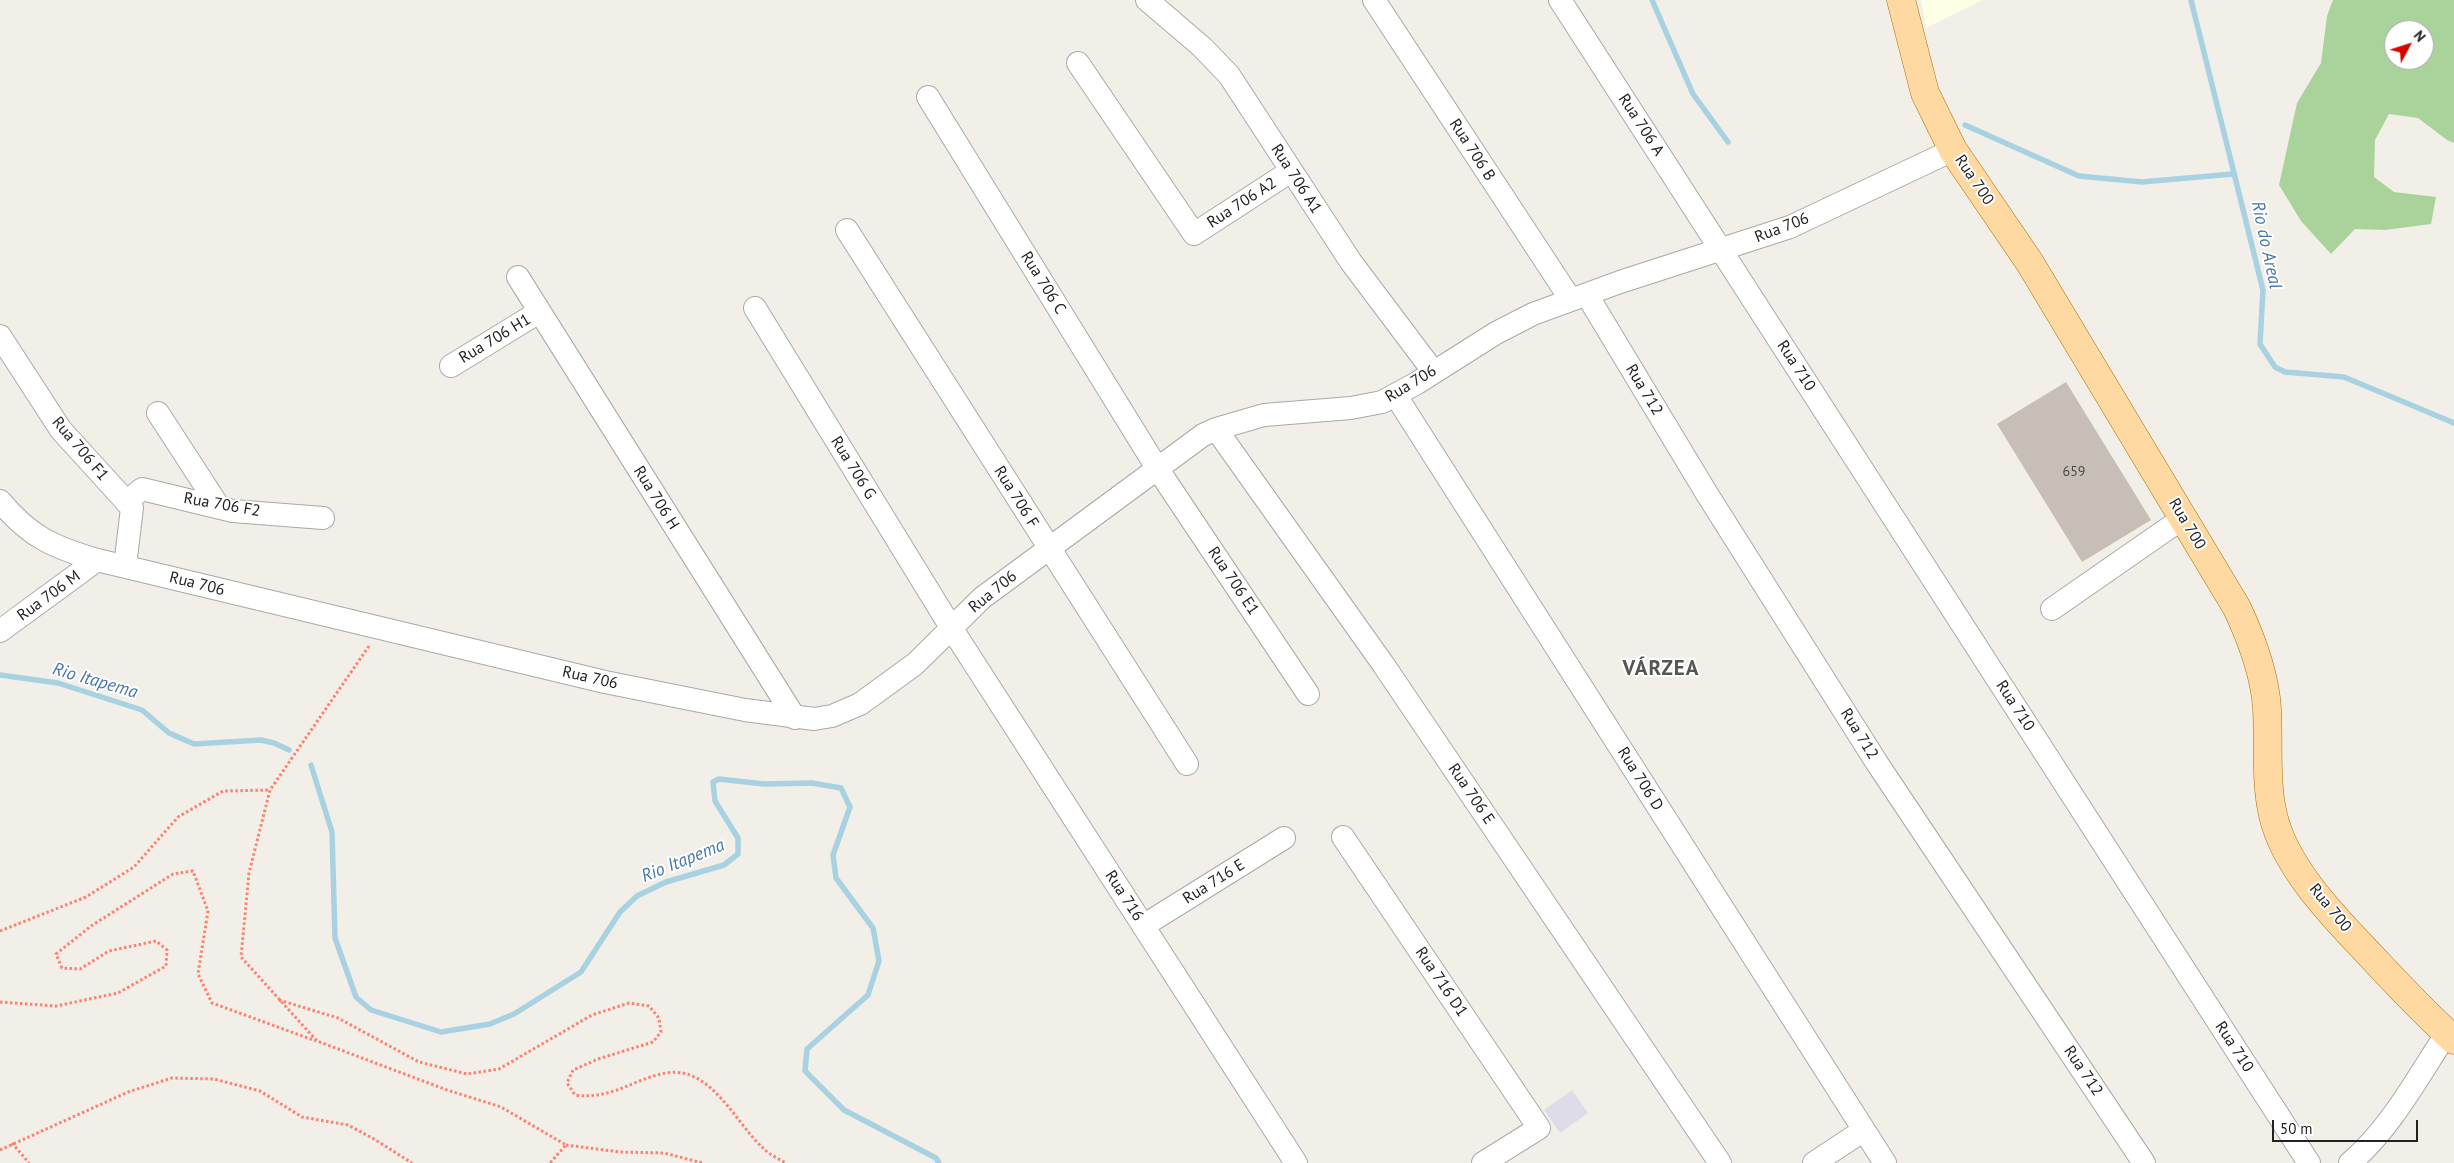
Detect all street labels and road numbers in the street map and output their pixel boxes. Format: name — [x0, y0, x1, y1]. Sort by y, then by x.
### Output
street label: Rua 706 A — [1614, 90, 1668, 160]
street label: Rua 706 B — [1445, 115, 1499, 185]
street label: Rua 706 A1 — [1267, 141, 1325, 217]
street label: Rua 700 — [1950, 151, 1998, 209]
street label: Rua 706 A2 — [1204, 174, 1280, 232]
street label: Rua 706 — [1752, 209, 1812, 247]
street label: Rua 706 C — [1016, 248, 1070, 318]
street label: Rua 706 H1 — [456, 310, 534, 368]
street label: Rua 710 — [1773, 337, 1819, 395]
street label: Rua 706 — [1382, 361, 1440, 407]
street label: Rua 712 — [1621, 361, 1667, 419]
street label: Rua 706 F1 — [48, 413, 112, 485]
street label: Rua 706 G — [826, 433, 880, 503]
street label: Rua 706 H — [629, 463, 683, 533]
street label: Rua 706 F — [990, 463, 1042, 531]
street label: Rua 706 F2 — [182, 489, 262, 521]
street label: Rua 700 — [2164, 495, 2210, 553]
street label: Rua 706 E1 — [1203, 543, 1263, 619]
street label: Rua 706 M — [14, 567, 84, 625]
street label: Rua 706 — [965, 567, 1021, 617]
street label: Rua 706 — [167, 568, 227, 600]
street label: Rua 706 — [560, 662, 620, 694]
street label: Rua 710 — [1992, 677, 2038, 735]
street label: Rua 712 — [1836, 705, 1882, 763]
street label: Rua 706 D — [1613, 744, 1667, 814]
street label: Rua 706 E — [1444, 760, 1498, 828]
street label: Rua 716 E — [1180, 856, 1248, 908]
street label: Rua 716 — [1101, 867, 1147, 925]
street label: Rua 700 — [2305, 880, 2355, 936]
street label: Rua 716 D1 — [1411, 944, 1471, 1020]
street label: Rua 710 — [2211, 1018, 2257, 1076]
street label: Rua 712 — [2059, 1042, 2107, 1100]

